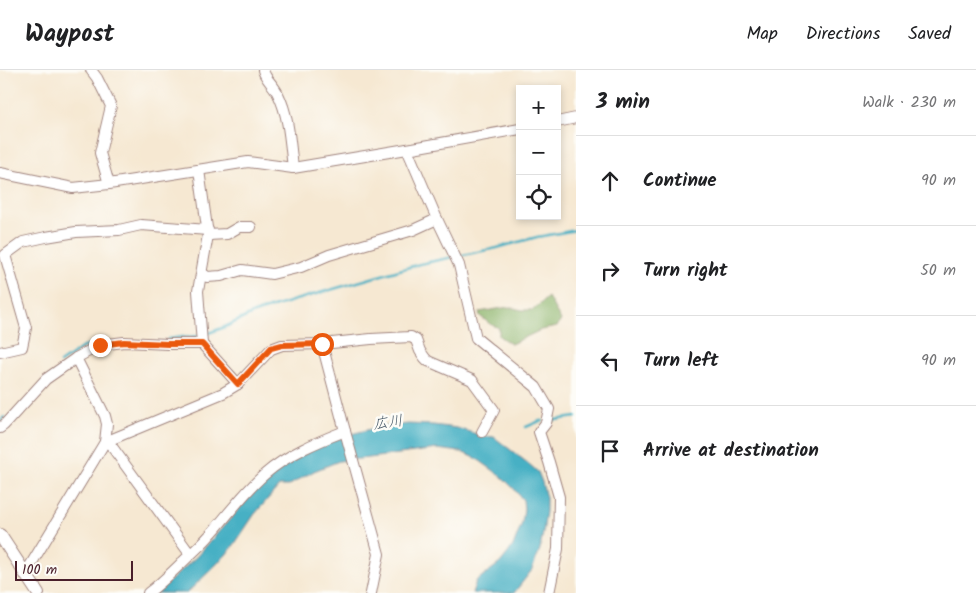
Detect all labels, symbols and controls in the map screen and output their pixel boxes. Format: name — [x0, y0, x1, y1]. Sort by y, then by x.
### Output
text: Waypost — [25, 15, 114, 54]
text: Map — [746, 20, 778, 49]
text: Directions — [806, 20, 880, 49]
text: Saved — [908, 20, 951, 49]
map controls — [516, 85, 561, 220]
button: + — [516, 85, 561, 130]
text: 3 min — [596, 86, 650, 119]
text: Walk · 230 m — [862, 90, 956, 115]
button: − — [516, 130, 561, 175]
text: Continue — [643, 166, 716, 196]
icon: ahead — [596, 167, 624, 195]
text: 90 m — [921, 168, 956, 193]
button: locate — [516, 175, 561, 220]
text: Turn right — [643, 256, 728, 286]
icon: right — [596, 257, 624, 285]
text: 50 m — [920, 258, 956, 283]
route start — [311, 333, 334, 356]
route end — [89, 334, 112, 357]
text: Turn left — [643, 346, 718, 376]
icon: left — [596, 347, 624, 375]
text: 90 m — [921, 348, 956, 373]
water label: 広川 — [371, 409, 405, 437]
text: Arrive at destination — [643, 436, 819, 466]
icon: arrive — [596, 437, 624, 465]
scale bar — [15, 558, 132, 581]
text: 100 m — [22, 559, 57, 581]

